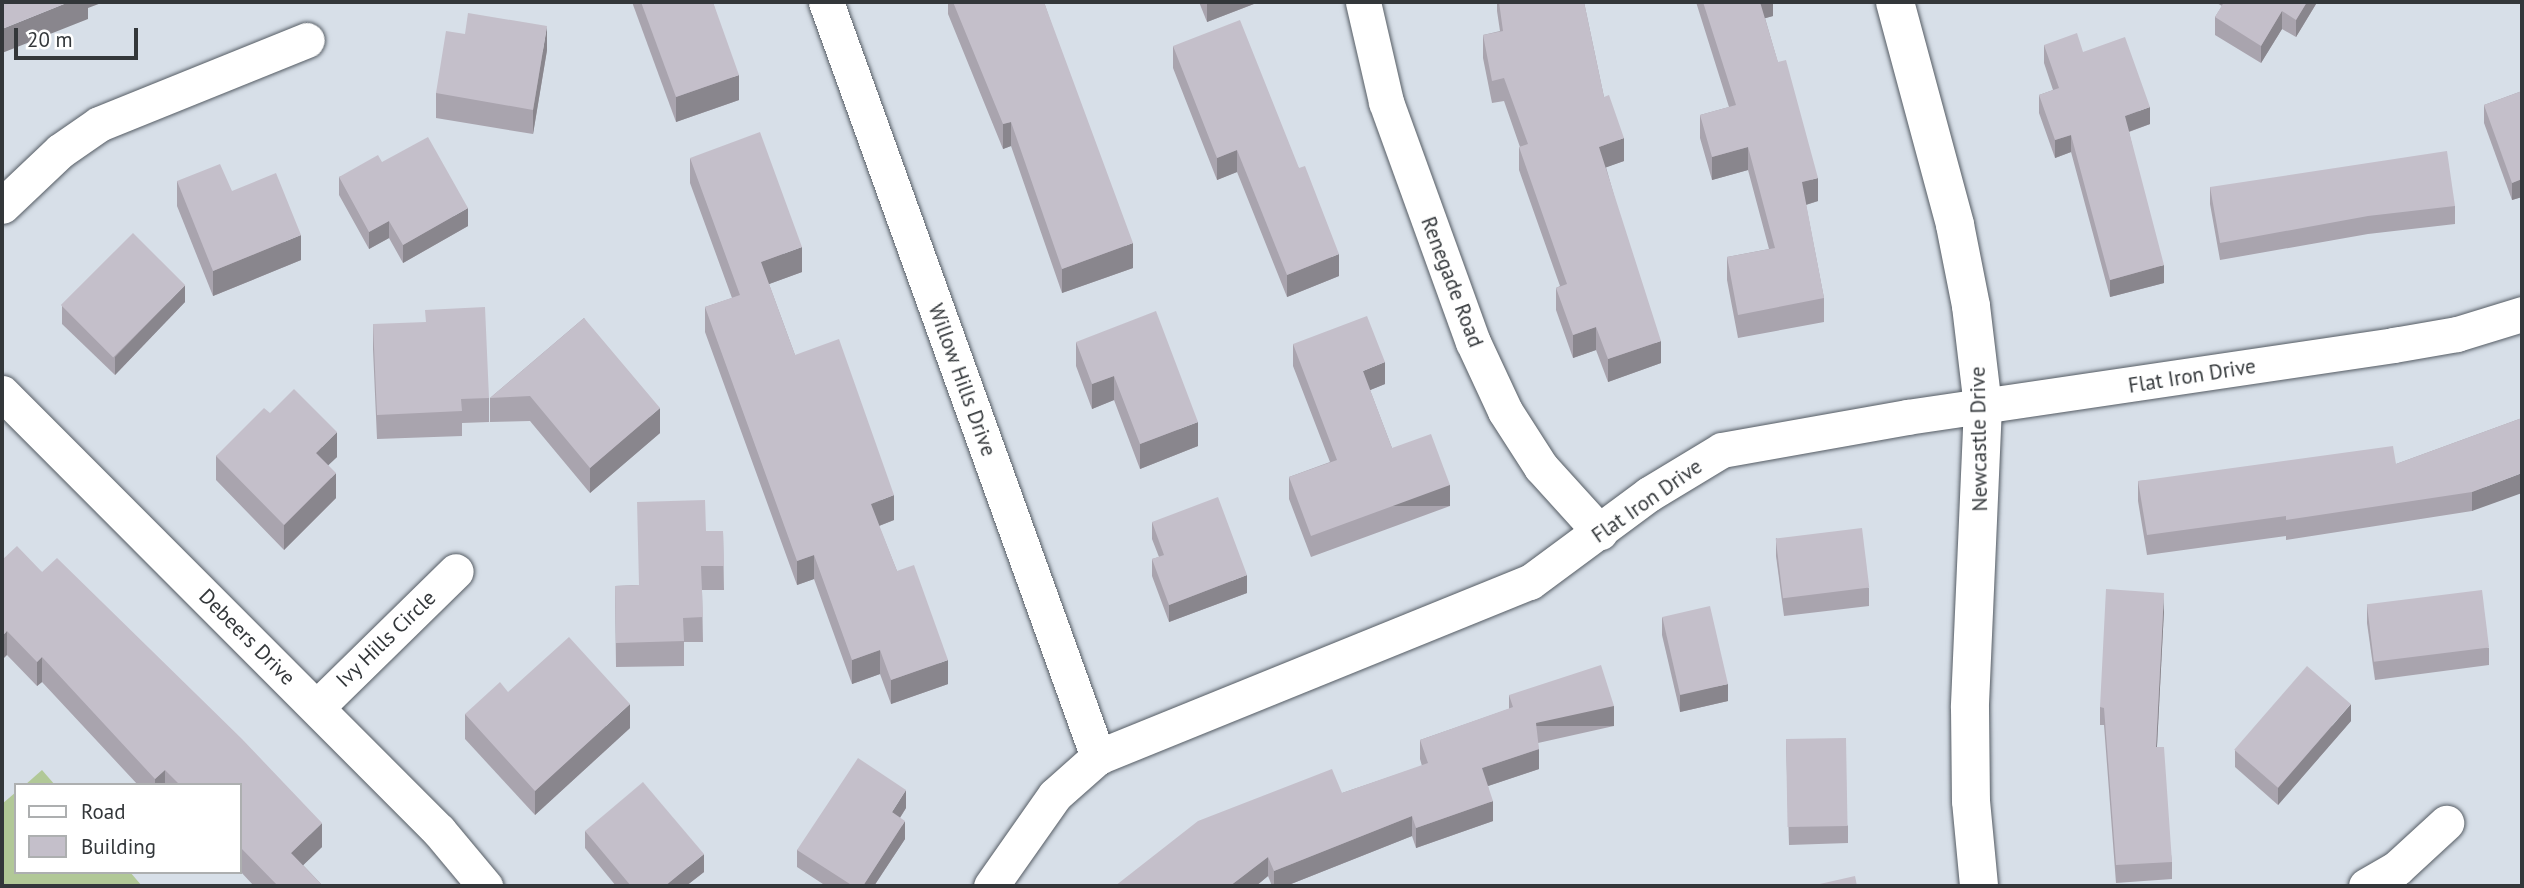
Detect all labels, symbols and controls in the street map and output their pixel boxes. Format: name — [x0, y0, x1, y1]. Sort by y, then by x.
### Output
scale bar — [18, 14, 142, 58]
text: 20 m — [27, 26, 73, 53]
street label: Renegade Road — [1416, 213, 1488, 351]
street label: Willow Hills Drive — [923, 300, 1001, 460]
street label: Flat Iron Drive — [2126, 353, 2258, 399]
street label: Newcastle Drive — [1965, 366, 1993, 512]
street label: Flat Iron Drive — [1587, 454, 1707, 548]
street label: Debeers Drive — [194, 584, 300, 690]
street label: Ivy Hills Circle — [331, 585, 441, 693]
legend — [14, 783, 242, 874]
text: Road — [81, 798, 125, 825]
text: Building — [81, 833, 156, 860]

